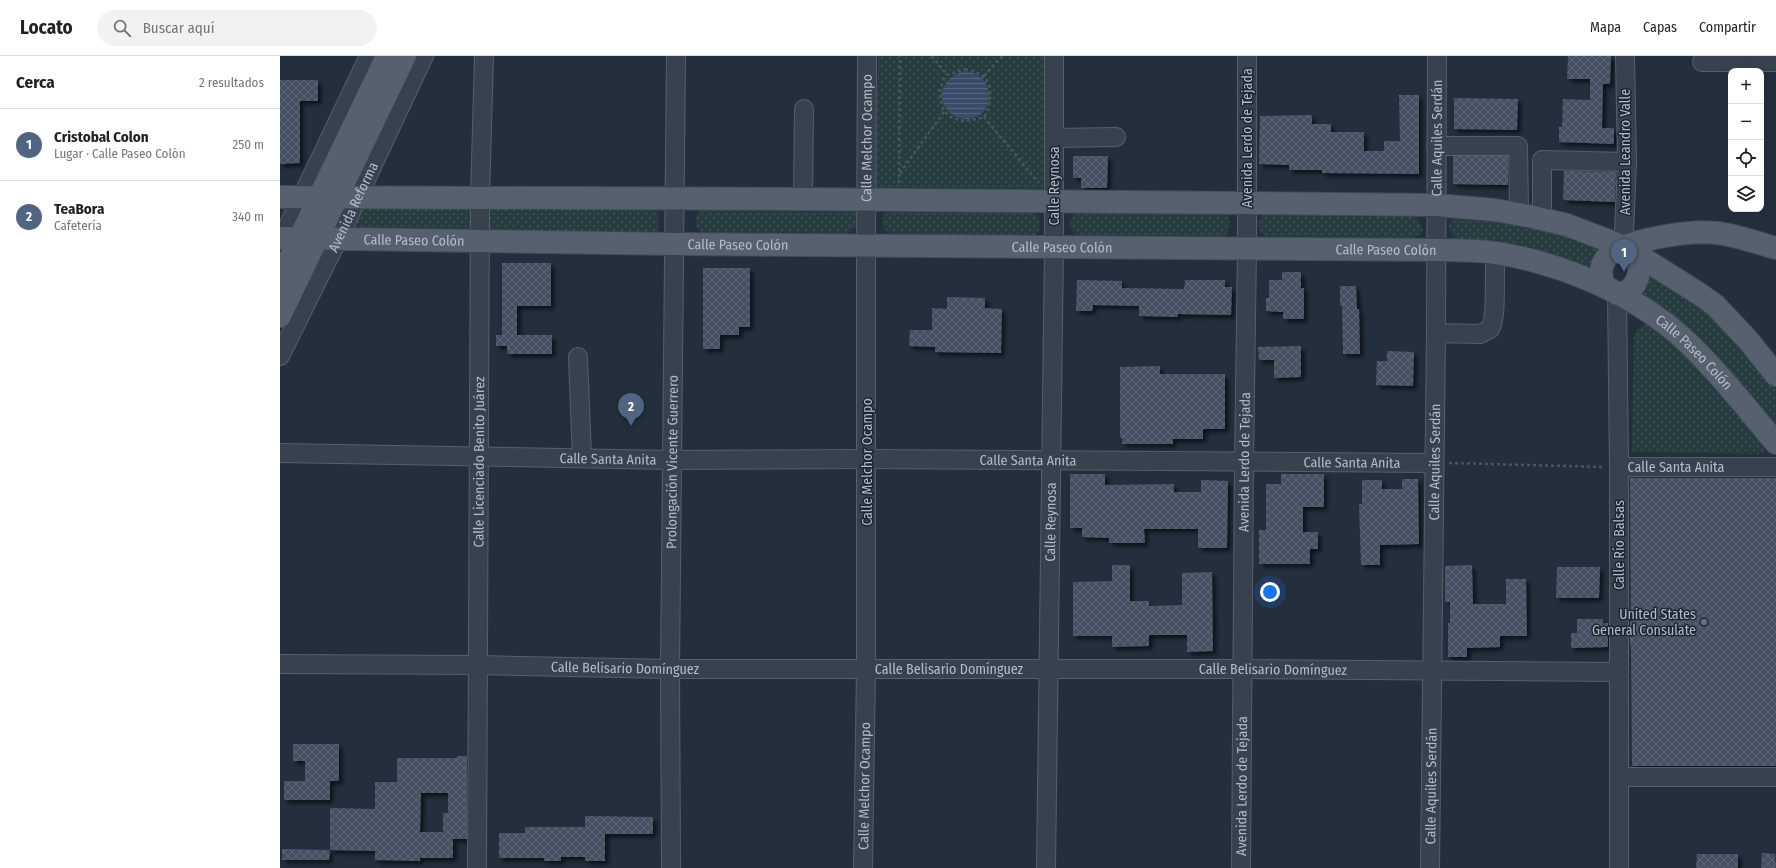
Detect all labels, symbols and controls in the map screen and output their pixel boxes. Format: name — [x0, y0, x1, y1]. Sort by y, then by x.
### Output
search box — [97, 10, 377, 46]
text: Locato — [20, 16, 73, 39]
icon: search — [111, 17, 133, 39]
text: Buscar aquí — [143, 19, 215, 37]
text: Mapa — [1590, 19, 1621, 36]
text: Capas — [1643, 19, 1677, 36]
text: Compartir — [1699, 19, 1756, 36]
street label: Avenida Lerdo de Tejada — [1239, 68, 1256, 208]
map controls — [1728, 68, 1764, 212]
button: + — [1728, 68, 1764, 104]
text: Cerca — [16, 72, 55, 93]
street label: Calle Melchor Ocampo — [858, 74, 875, 202]
text: 2 resultados — [199, 75, 264, 90]
street label: Calle Aquiles Serdán — [1428, 79, 1445, 197]
street label: Avenida Leandro Valle — [1617, 89, 1634, 215]
button: − — [1728, 104, 1764, 140]
text: Cristobal Colon — [54, 128, 149, 146]
text: 1 — [26, 137, 32, 152]
text: 250 m — [232, 137, 264, 152]
button: locate — [1728, 140, 1764, 176]
text: Lugar · Calle Paseo Colón — [54, 146, 186, 161]
street label: Calle Reynosa — [1046, 146, 1063, 226]
street label: Avenida Reforma — [324, 159, 382, 255]
button: layers — [1728, 176, 1764, 212]
text: TeaBora — [54, 200, 104, 218]
text: 2 — [26, 209, 32, 224]
text: 340 m — [232, 209, 264, 224]
text: Cafetería — [54, 218, 102, 233]
street label: Calle Paseo Colón — [363, 231, 465, 249]
street label: Calle Paseo Colón — [687, 236, 788, 253]
street label: Calle Paseo Colón — [1011, 238, 1112, 256]
pin: 1 — [1611, 239, 1637, 272]
street label: Calle Paseo Colón — [1335, 241, 1436, 259]
street label: Calle Paseo Colón — [1652, 311, 1736, 393]
street label: Prolongación Vicente Guerrero — [663, 375, 681, 549]
street label: Calle Licenciado Benito Juárez — [470, 376, 488, 548]
street label: Avenida Lerdo de Tejada — [1235, 392, 1253, 532]
pin: 2 — [618, 393, 644, 426]
street label: Calle Melchor Ocampo — [859, 398, 876, 526]
street label: Calle Aquiles Serdán — [1425, 403, 1444, 521]
street label: Calle Santa Anita — [559, 449, 657, 468]
street label: Calle Santa Anita — [979, 451, 1077, 469]
street label: Calle Santa Anita — [1303, 454, 1401, 471]
street label: Calle Santa Anita — [1628, 459, 1725, 476]
street label: Calle Reynosa — [1041, 482, 1059, 562]
street label: Calle Río Balsas — [1611, 500, 1628, 590]
your location — [1260, 582, 1280, 602]
place label: United States General Consulate — [1592, 606, 1696, 639]
marker: United States General Consulate — [1699, 617, 1709, 627]
street label: Calle Belisario Domínguez — [551, 658, 700, 678]
street label: Calle Belisario Domínguez — [875, 661, 1024, 678]
street label: Calle Belisario Domínguez — [1199, 661, 1348, 678]
street label: Avenida Lerdo de Tejada — [1233, 716, 1251, 856]
street label: Calle Melchor Ocampo — [855, 722, 874, 850]
street label: Calle Aquiles Serdán — [1422, 727, 1440, 845]

